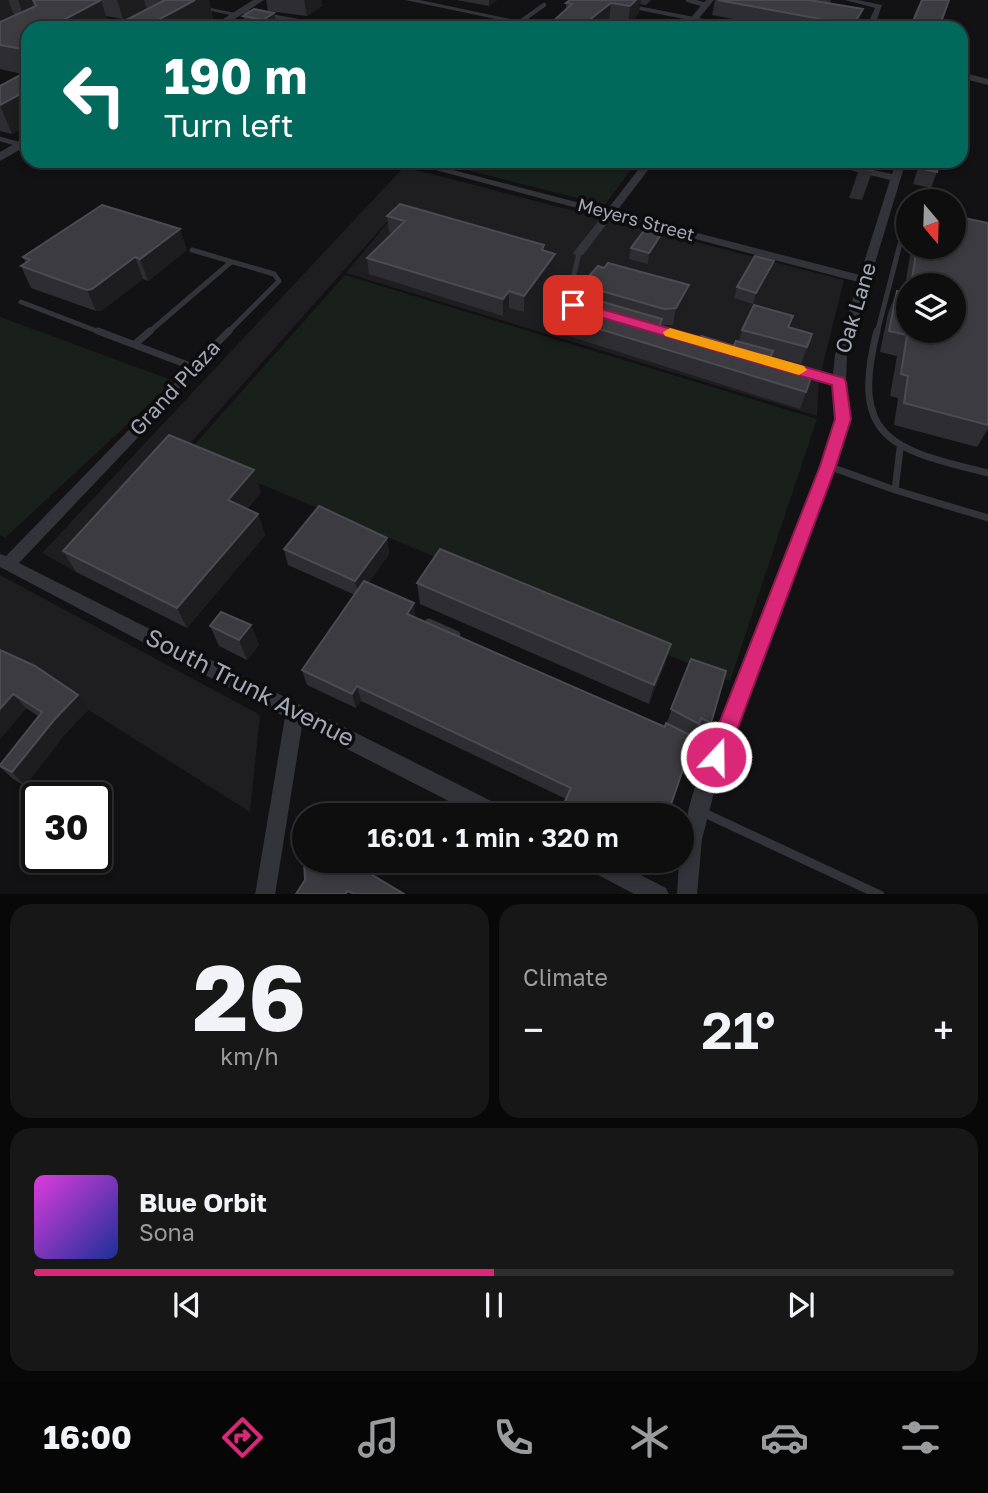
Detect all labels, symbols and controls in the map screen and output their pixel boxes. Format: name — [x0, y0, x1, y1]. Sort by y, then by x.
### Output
text: 190 m — [164, 46, 307, 105]
icon: left — [49, 49, 140, 140]
text: Turn left — [164, 106, 293, 144]
north arrow — [896, 189, 966, 259]
map controls — [896, 189, 966, 343]
street label: Meyers Street — [575, 193, 697, 245]
street label: Oak Lane — [829, 259, 881, 356]
button: layers — [896, 273, 966, 343]
pin — [543, 275, 603, 335]
icon: arrive — [554, 286, 592, 324]
street label: Grand Plaza — [124, 334, 225, 440]
street label: South Trunk Avenue — [142, 621, 360, 752]
position arrow — [679, 720, 753, 794]
speed limit sign: 30 — [21, 782, 112, 873]
text: 16:01 · 1 min · 320 m — [367, 822, 619, 853]
text: 26 — [193, 942, 306, 1051]
text: Climate — [523, 963, 608, 991]
text: 21° — [702, 998, 775, 1060]
text: − — [523, 1007, 544, 1052]
text: + — [933, 1007, 954, 1052]
text: km/h — [220, 1042, 279, 1070]
text: Blue Orbit — [139, 1187, 267, 1218]
text: Sona — [139, 1218, 195, 1246]
icon: previous — [168, 1286, 206, 1324]
icon: pause — [475, 1286, 513, 1324]
icon: next — [782, 1286, 820, 1324]
icon: directions — [218, 1413, 267, 1462]
icon: music — [354, 1413, 403, 1462]
icon: phone — [489, 1413, 538, 1462]
icon: climate — [625, 1413, 674, 1462]
icon: car — [760, 1413, 809, 1462]
icon: filters — [896, 1413, 945, 1462]
text: 16:00 — [43, 1418, 132, 1456]

